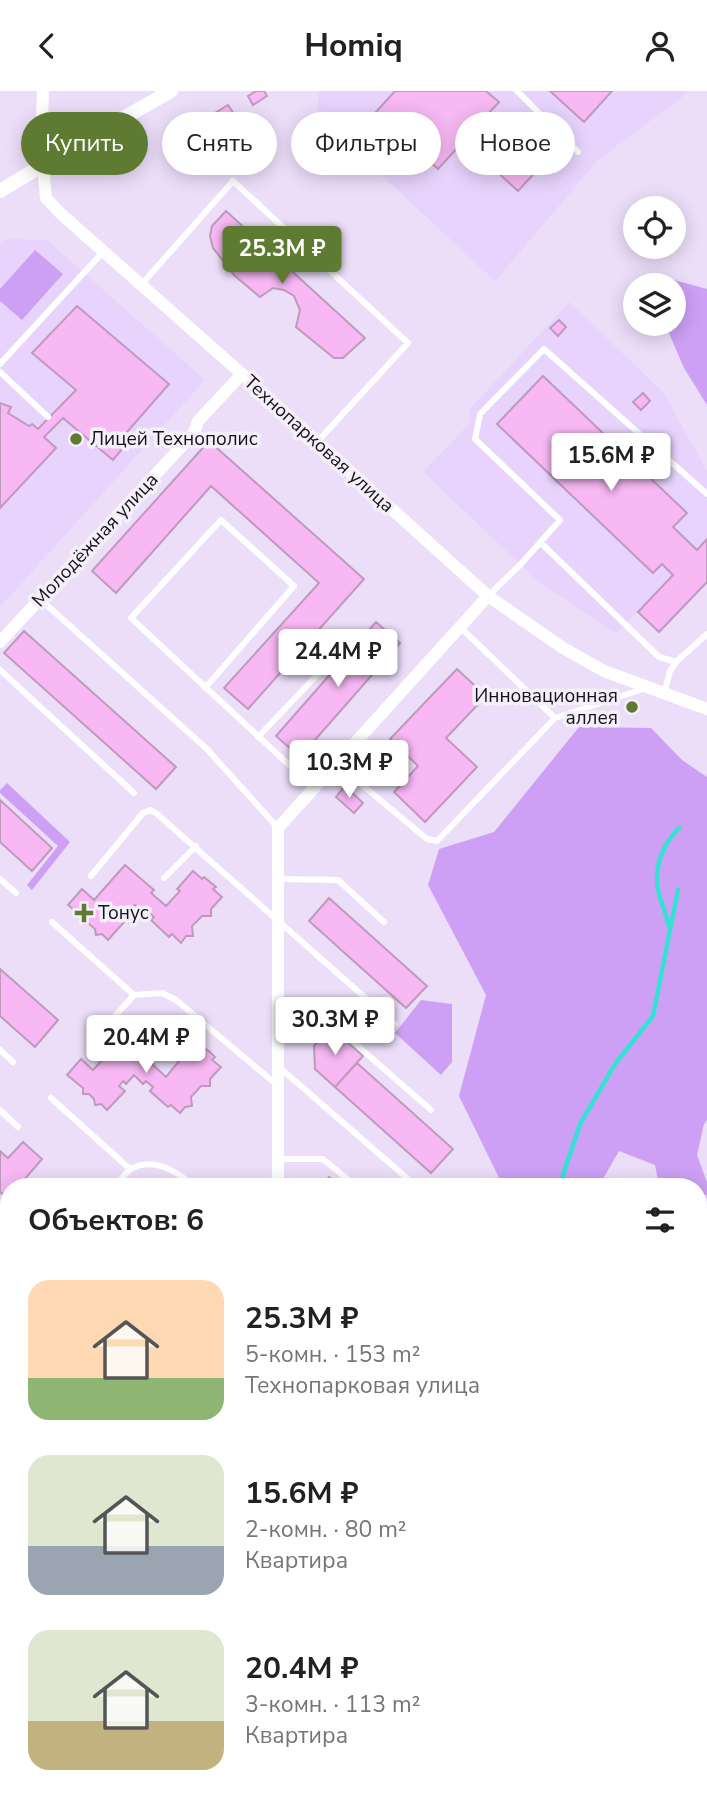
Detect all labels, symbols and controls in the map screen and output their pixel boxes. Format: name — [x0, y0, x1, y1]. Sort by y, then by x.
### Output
text: Homiq — [304, 24, 403, 67]
icon: back — [28, 27, 66, 65]
icon: person — [641, 27, 679, 65]
chip: Купить — [21, 112, 148, 175]
chip: Снять — [162, 112, 277, 175]
chip: Фильтры — [291, 112, 441, 175]
chip: Новое — [455, 112, 575, 175]
map controls — [623, 196, 686, 336]
button: locate — [623, 196, 686, 259]
pin: 25.3M ₽ — [217, 227, 347, 286]
text: 25.3M ₽ — [238, 233, 326, 264]
button: layers — [623, 273, 686, 336]
street label: Технопарковая улица — [238, 369, 400, 519]
place label: Лицей Технополис — [90, 426, 258, 452]
marker: Лицей Технополис — [68, 431, 84, 447]
pin: 15.6M ₽ — [546, 433, 676, 493]
text: 15.6M ₽ — [567, 440, 655, 471]
street label: Молодёжная улица — [26, 467, 164, 613]
pin: 24.4M ₽ — [273, 629, 403, 689]
text: 24.4M ₽ — [294, 636, 382, 667]
place label: Инновационная аллея — [474, 683, 618, 731]
marker: Инновационная аллея — [624, 699, 640, 715]
pin: 10.3M ₽ — [284, 741, 414, 800]
text: 10.3M ₽ — [305, 747, 393, 778]
place label: Тонус — [98, 900, 149, 926]
marker: Тонус — [76, 905, 92, 921]
pin: 30.3M ₽ — [270, 997, 400, 1057]
text: 30.3M ₽ — [291, 1004, 379, 1035]
pin: 20.4M ₽ — [81, 1016, 211, 1075]
text: 20.4M ₽ — [102, 1022, 190, 1053]
text: Объектов: 6 — [28, 1200, 204, 1241]
icon: filters — [641, 1201, 679, 1239]
text: 25.3M ₽ — [245, 1298, 359, 1339]
icon: home — [84, 1308, 168, 1392]
text: 5-комн. · 153 m² — [245, 1339, 420, 1370]
text: Технопарковая улица — [245, 1370, 480, 1401]
text: 15.6M ₽ — [245, 1473, 359, 1514]
icon: home — [84, 1483, 168, 1567]
text: 2-комн. · 80 m² — [245, 1514, 407, 1545]
text: Квартира — [245, 1545, 348, 1576]
text: 20.4M ₽ — [245, 1648, 359, 1689]
icon: home — [84, 1658, 168, 1742]
text: 3-комн. · 113 m² — [245, 1689, 420, 1720]
text: Квартира — [245, 1720, 348, 1751]

